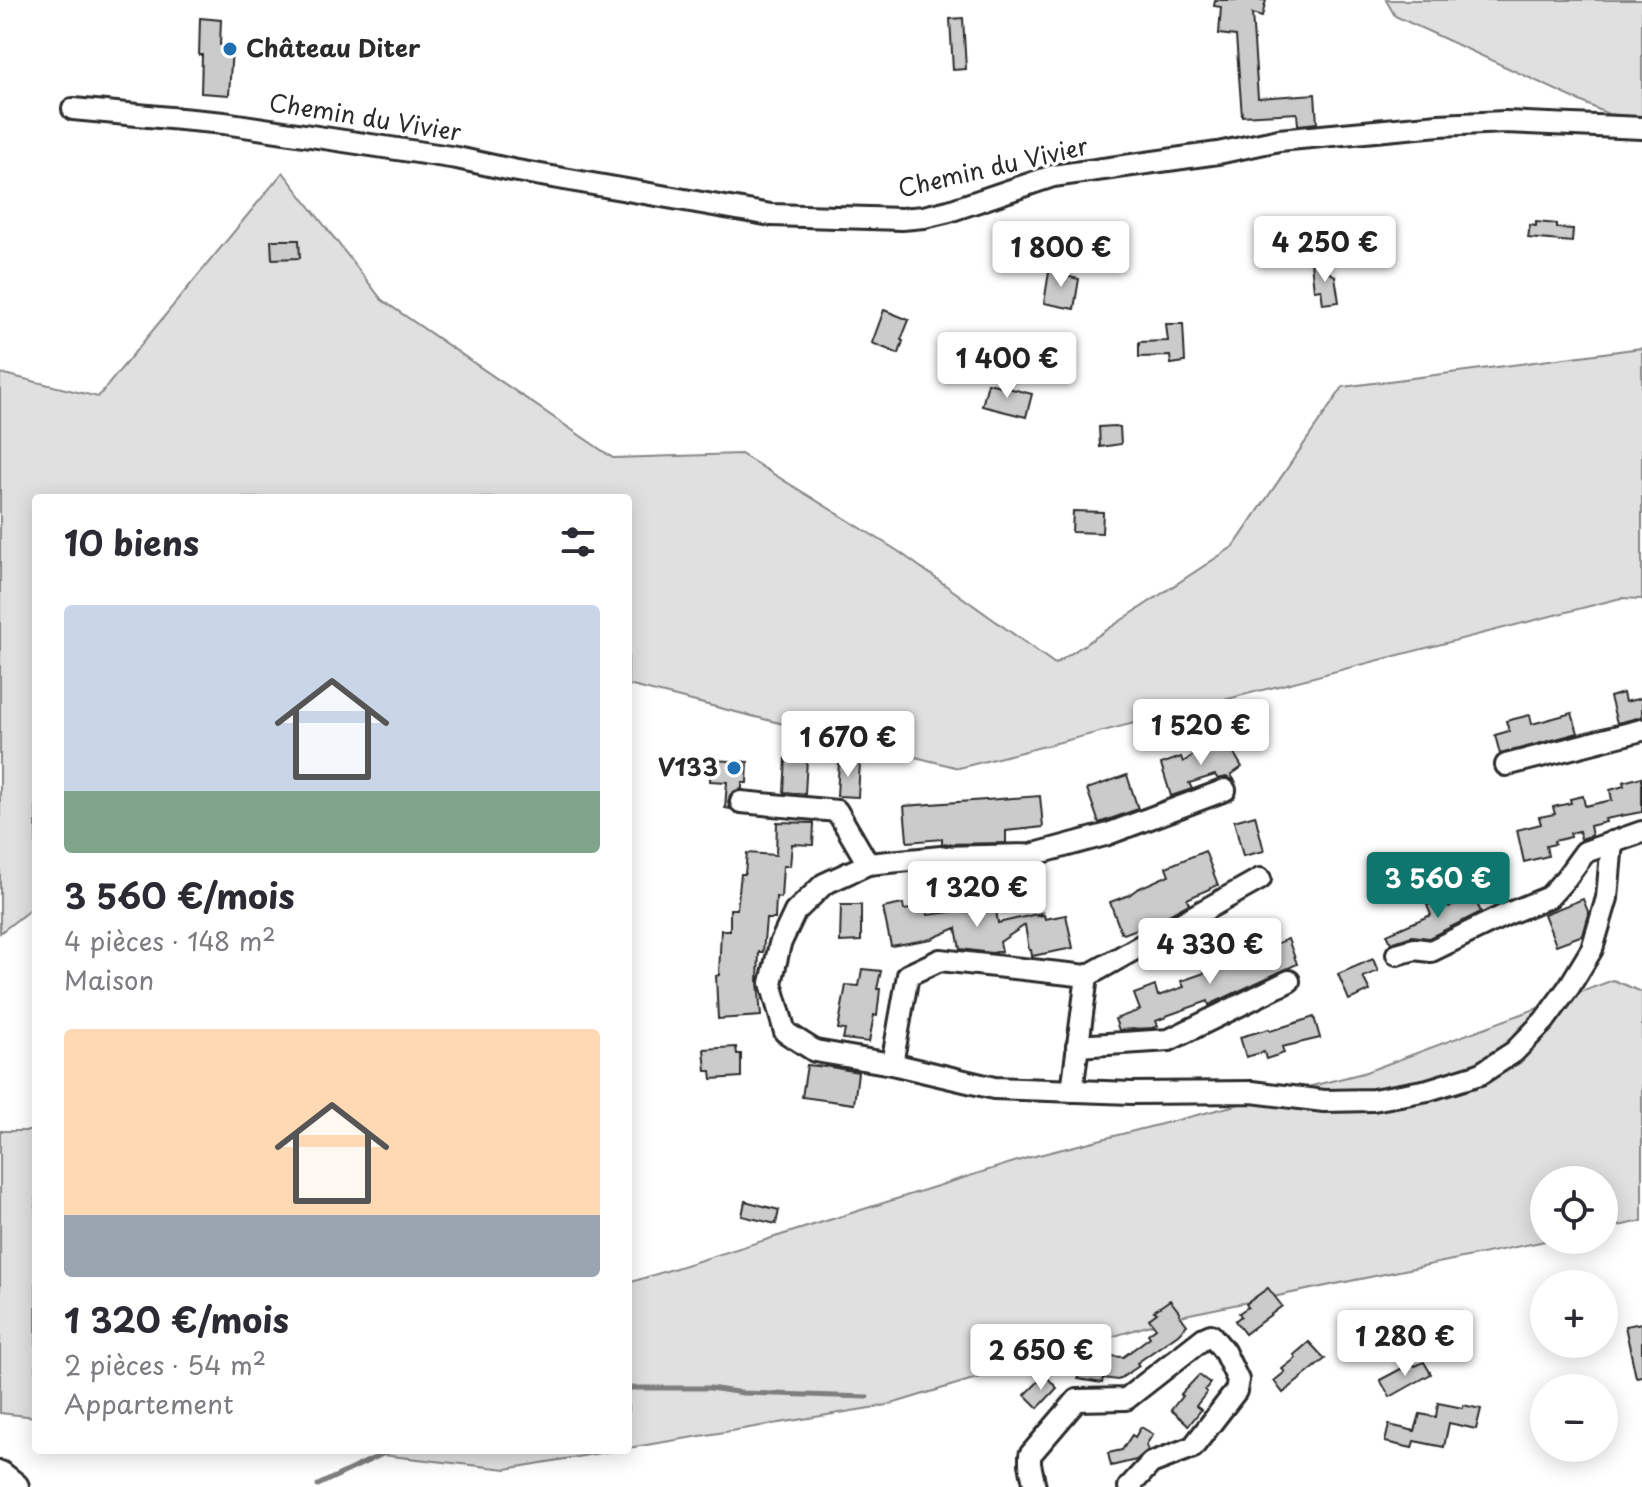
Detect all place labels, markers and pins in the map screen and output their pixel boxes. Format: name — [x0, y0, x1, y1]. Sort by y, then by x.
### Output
place label: Château Diter — [246, 29, 421, 65]
marker: Château Diter — [221, 40, 239, 58]
pin: 4 250 € — [1251, 216, 1399, 284]
pin: 1 800 € — [987, 221, 1135, 289]
pin: 1 400 € — [933, 332, 1081, 400]
pin: 1 520 € — [1127, 699, 1275, 767]
pin: 1 670 € — [774, 711, 922, 779]
place label: V133 — [658, 748, 718, 784]
marker: V133 — [725, 759, 743, 777]
pin: 3 560 € — [1364, 852, 1512, 920]
pin: 1 320 € — [903, 861, 1051, 929]
pin: 4 330 € — [1136, 918, 1284, 986]
pin: 1 280 € — [1331, 1310, 1479, 1378]
pin: 2 650 € — [967, 1324, 1115, 1392]

